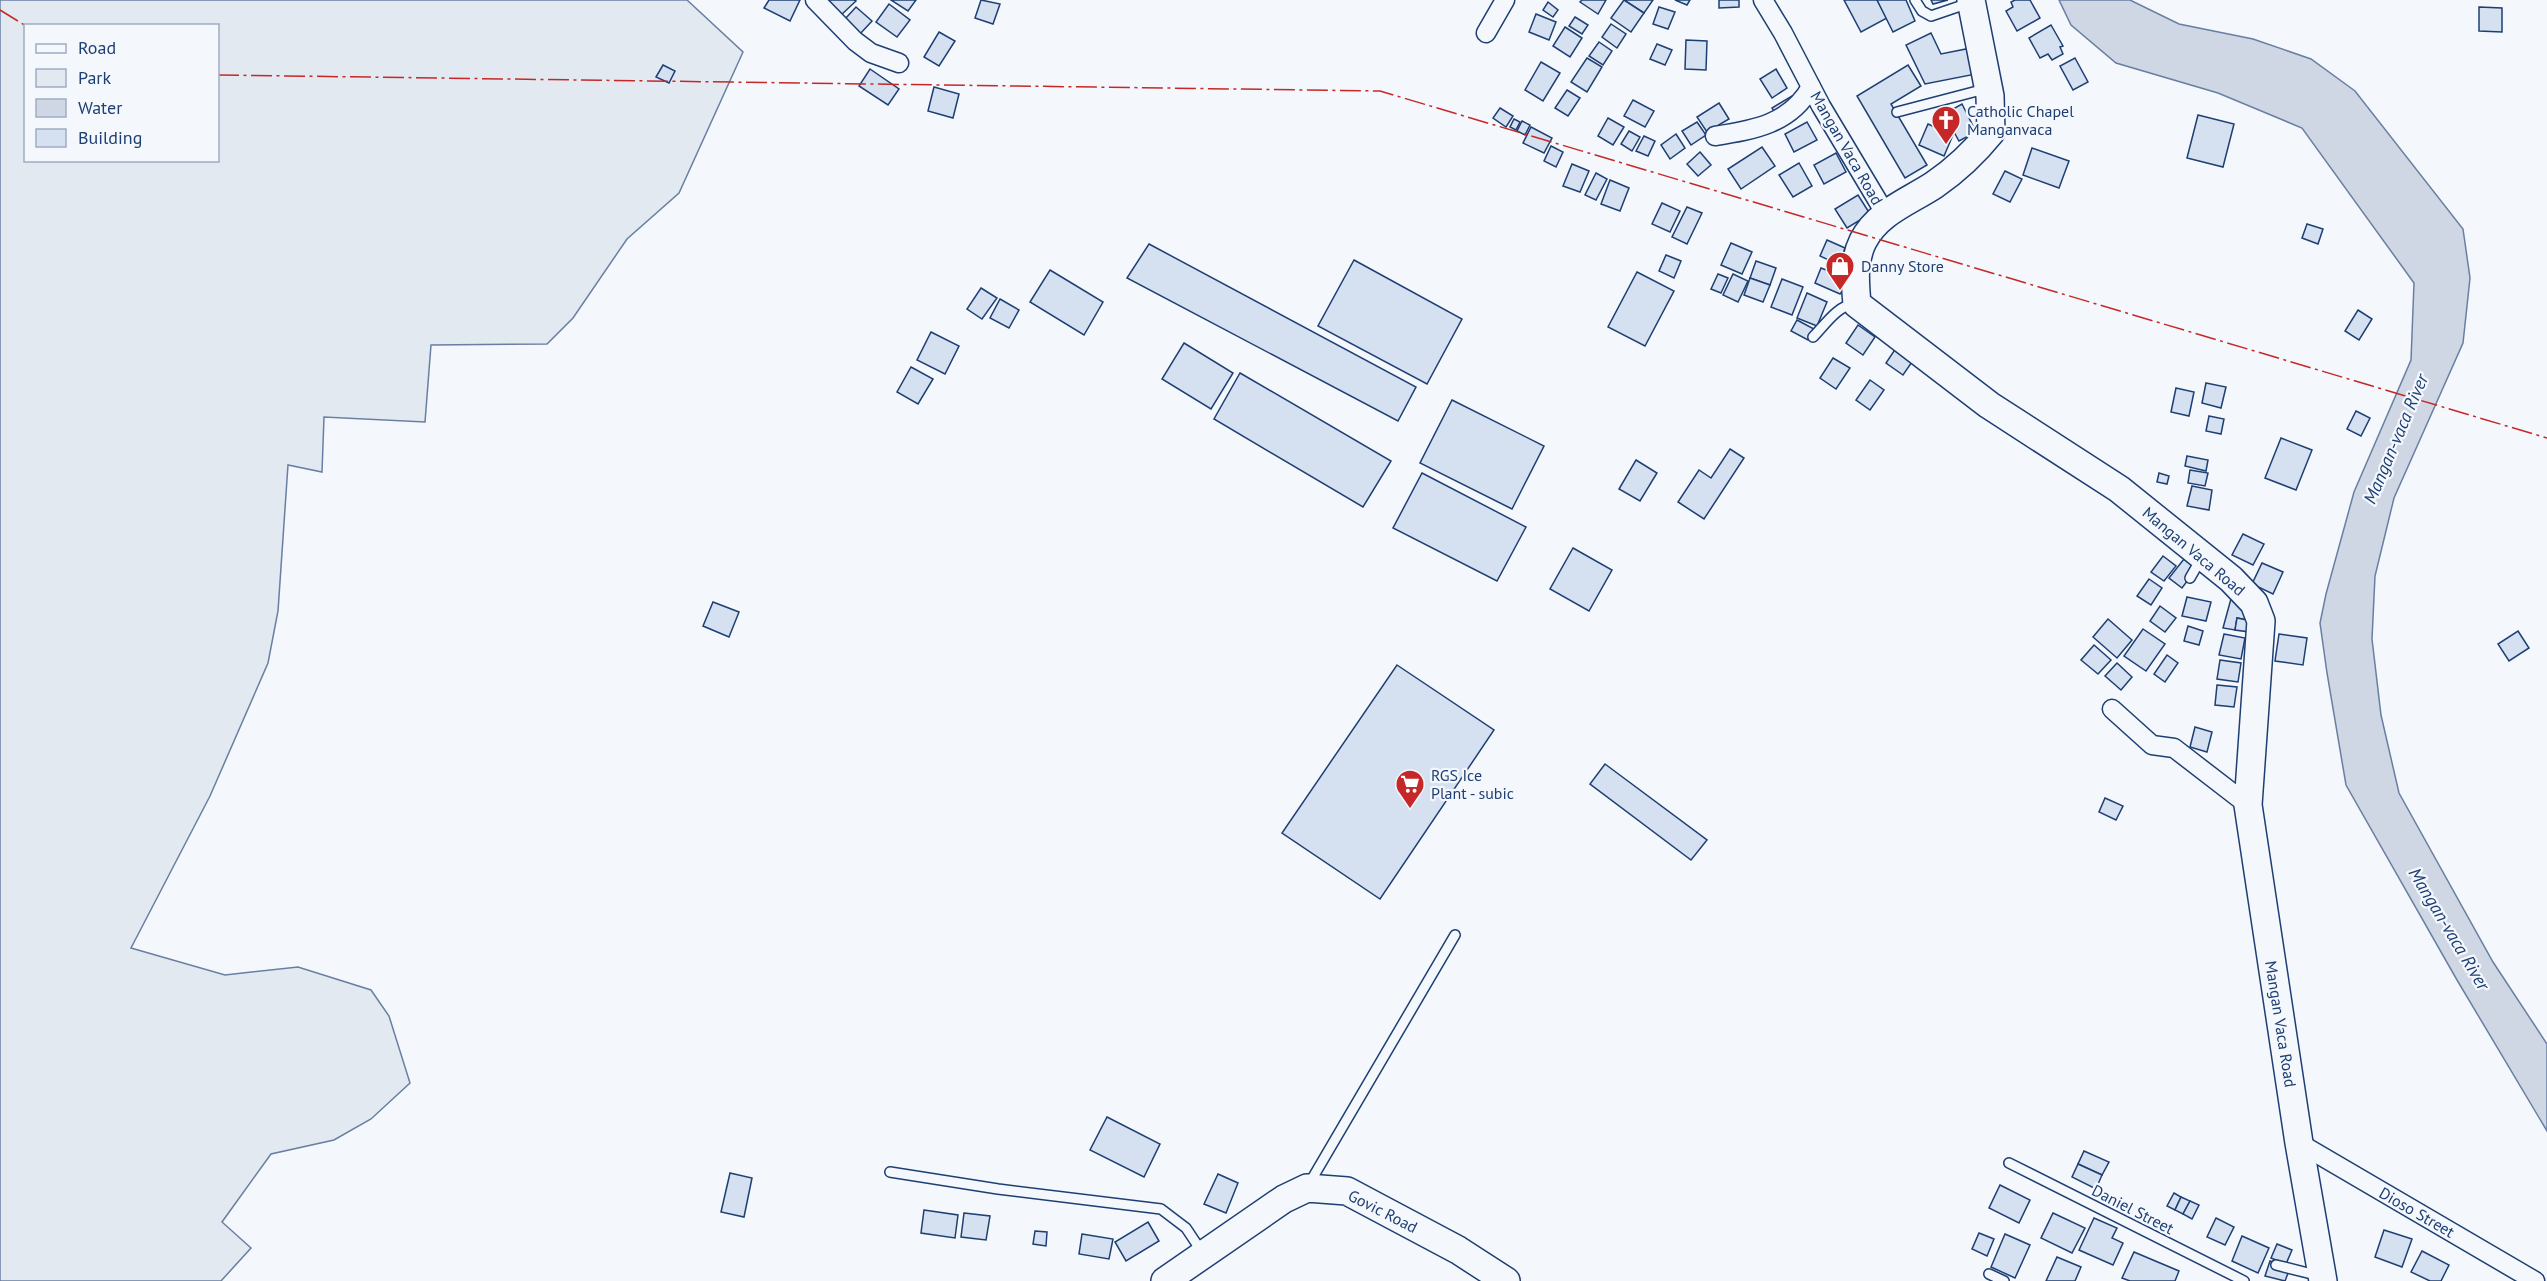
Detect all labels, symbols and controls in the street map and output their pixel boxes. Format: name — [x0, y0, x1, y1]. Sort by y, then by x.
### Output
legend — [24, 24, 219, 162]
text: Road — [78, 36, 116, 59]
text: Park — [78, 66, 111, 89]
street label: Mangan Vaca Road — [1806, 88, 1888, 208]
text: Water — [78, 96, 122, 119]
place label: Catholic Chapel Manganvaca — [1967, 101, 2074, 139]
church icon: Catholic Chapel Manganvaca — [1930, 104, 1962, 146]
text: Building — [78, 126, 142, 149]
shop icon: Danny Store — [1824, 250, 1856, 292]
place label: Danny Store — [1861, 256, 1944, 276]
water label: Mangan-vaca River — [2358, 369, 2434, 507]
street label: Mangan Vaca Road — [2139, 502, 2249, 600]
place label: RGS Ice Plant - subic — [1431, 765, 1514, 803]
supermarket icon: RGS Ice Plant - subic — [1394, 768, 1426, 810]
water label: Mangan-vaca River — [2404, 863, 2496, 995]
street label: Mangan Vaca Road — [2261, 959, 2301, 1089]
street label: Daniel Street — [2089, 1180, 2178, 1238]
street label: Dioso Street — [2376, 1182, 2459, 1242]
street label: Govic Road — [1345, 1185, 1421, 1237]

